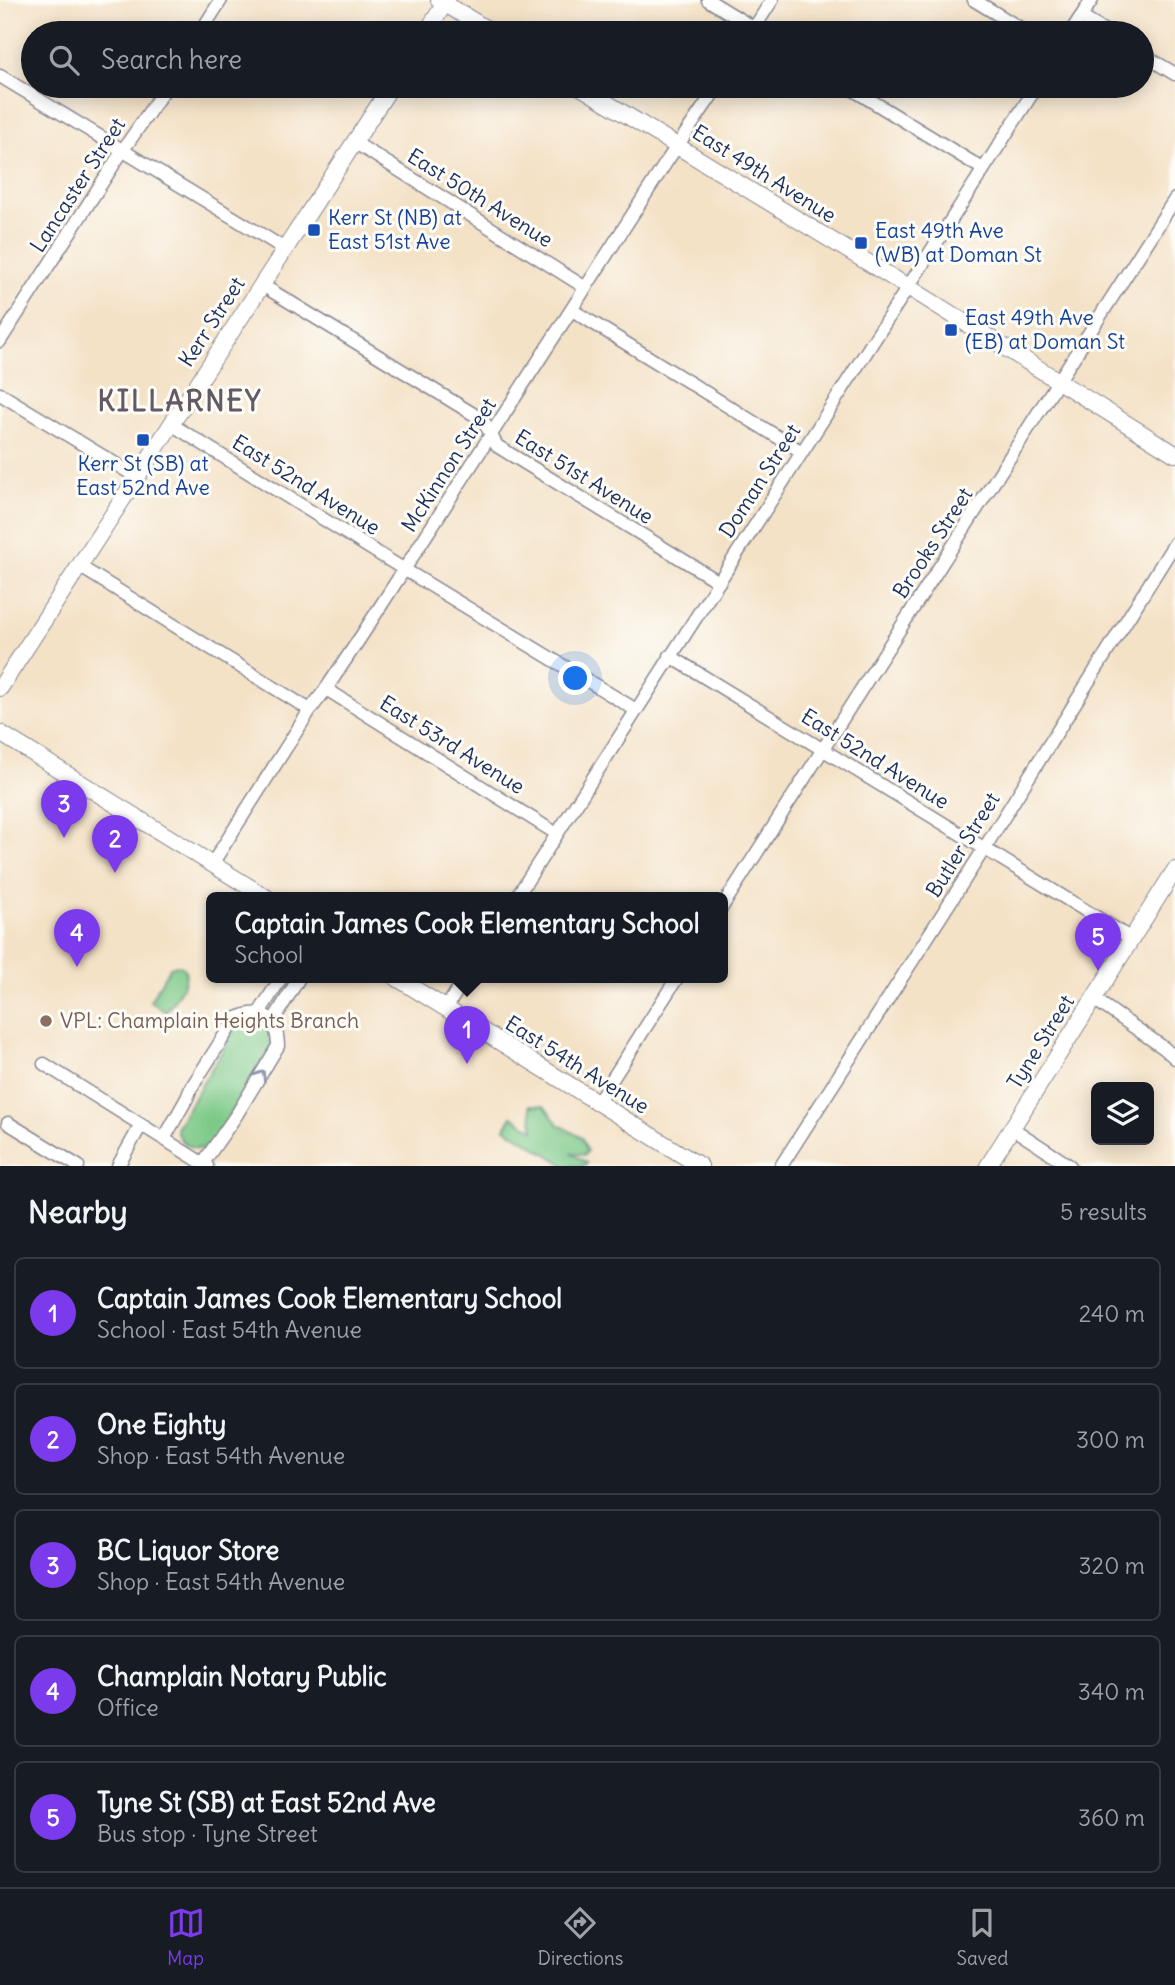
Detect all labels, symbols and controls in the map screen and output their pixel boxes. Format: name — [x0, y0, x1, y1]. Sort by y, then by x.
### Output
search box — [21, 21, 1154, 98]
icon: search — [45, 41, 83, 79]
text: Search here — [101, 43, 242, 76]
street label: Lancaster Street — [24, 112, 131, 257]
street label: East 49th Avenue — [687, 119, 841, 229]
street label: East 50th Avenue — [403, 142, 558, 253]
place label: Kerr St (NB) at East 51st Ave — [328, 204, 462, 255]
place label: East 49th Ave (WB) at Doman St — [875, 217, 1042, 268]
marker: Kerr St (NB) at East 51st Ave — [306, 222, 322, 238]
marker: East 49th Ave (WB) at Doman St — [853, 235, 869, 251]
street label: Kerr Street — [172, 272, 251, 372]
place label: East 49th Ave (EB) at Doman St — [965, 304, 1125, 355]
marker: East 49th Ave (EB) at Doman St — [943, 322, 959, 338]
district label: KILLARNEY — [97, 383, 263, 419]
street label: McKinnon Street — [395, 393, 502, 537]
street label: Doman Street — [713, 419, 806, 543]
street label: East 51st Avenue — [510, 423, 658, 530]
street label: East 52nd Avenue — [227, 428, 385, 541]
marker: Kerr St (SB) at East 52nd Ave — [135, 432, 151, 448]
place label: Kerr St (SB) at East 52nd Ave — [76, 450, 210, 501]
street label: Brooks Street — [887, 482, 979, 603]
your location — [558, 661, 592, 695]
street label: East 53rd Avenue — [375, 689, 530, 800]
street label: East 52nd Avenue — [796, 702, 954, 815]
pin: 3 — [41, 780, 87, 838]
street label: Butler Street — [920, 787, 1005, 902]
pin: 2 — [92, 815, 138, 873]
popup — [206, 892, 728, 983]
text: Captain James Cook Elementary School — [234, 907, 700, 940]
pin: 4 — [54, 909, 100, 967]
pin: 5 — [1075, 913, 1121, 971]
text: School — [234, 940, 303, 969]
street label: Tyne Street — [1001, 990, 1080, 1094]
pin: 1 — [444, 1006, 490, 1064]
place label: VPL: Champlain Heights Branch — [60, 1007, 359, 1034]
street label: East 54th Avenue — [500, 1010, 654, 1120]
marker: VPL: Champlain Heights Branch — [38, 1013, 54, 1029]
one-way arrow — [253, 1069, 266, 1082]
map controls — [1091, 1082, 1154, 1145]
button: layers — [1091, 1082, 1154, 1145]
text: Nearby — [28, 1193, 128, 1231]
text: 5 results — [1060, 1197, 1147, 1226]
text: Captain James Cook Elementary School — [97, 1282, 562, 1315]
text: 1 — [48, 1299, 58, 1328]
text: 240 m — [1079, 1299, 1145, 1328]
text: School · East 54th Avenue — [97, 1315, 362, 1344]
text: One Eighty — [97, 1408, 226, 1441]
text: 2 — [47, 1425, 59, 1454]
text: 300 m — [1076, 1425, 1145, 1454]
text: Shop · East 54th Avenue — [97, 1441, 345, 1470]
text: BC Liquor Store — [97, 1534, 279, 1567]
text: 3 — [46, 1551, 60, 1580]
text: 320 m — [1079, 1551, 1145, 1580]
text: Shop · East 54th Avenue — [97, 1567, 345, 1596]
text: Champlain Notary Public — [97, 1660, 387, 1693]
text: 4 — [46, 1677, 60, 1706]
text: 340 m — [1078, 1677, 1145, 1706]
text: Office — [97, 1693, 159, 1722]
text: Tyne St (SB) at East 52nd Ave — [97, 1786, 436, 1819]
text: 5 — [46, 1803, 60, 1832]
text: 360 m — [1078, 1803, 1145, 1832]
text: Bus stop · Tyne Street — [97, 1819, 318, 1848]
tab: Map — [167, 1904, 205, 1970]
tab: Directions — [538, 1904, 623, 1970]
tab: Saved — [956, 1904, 1008, 1970]

